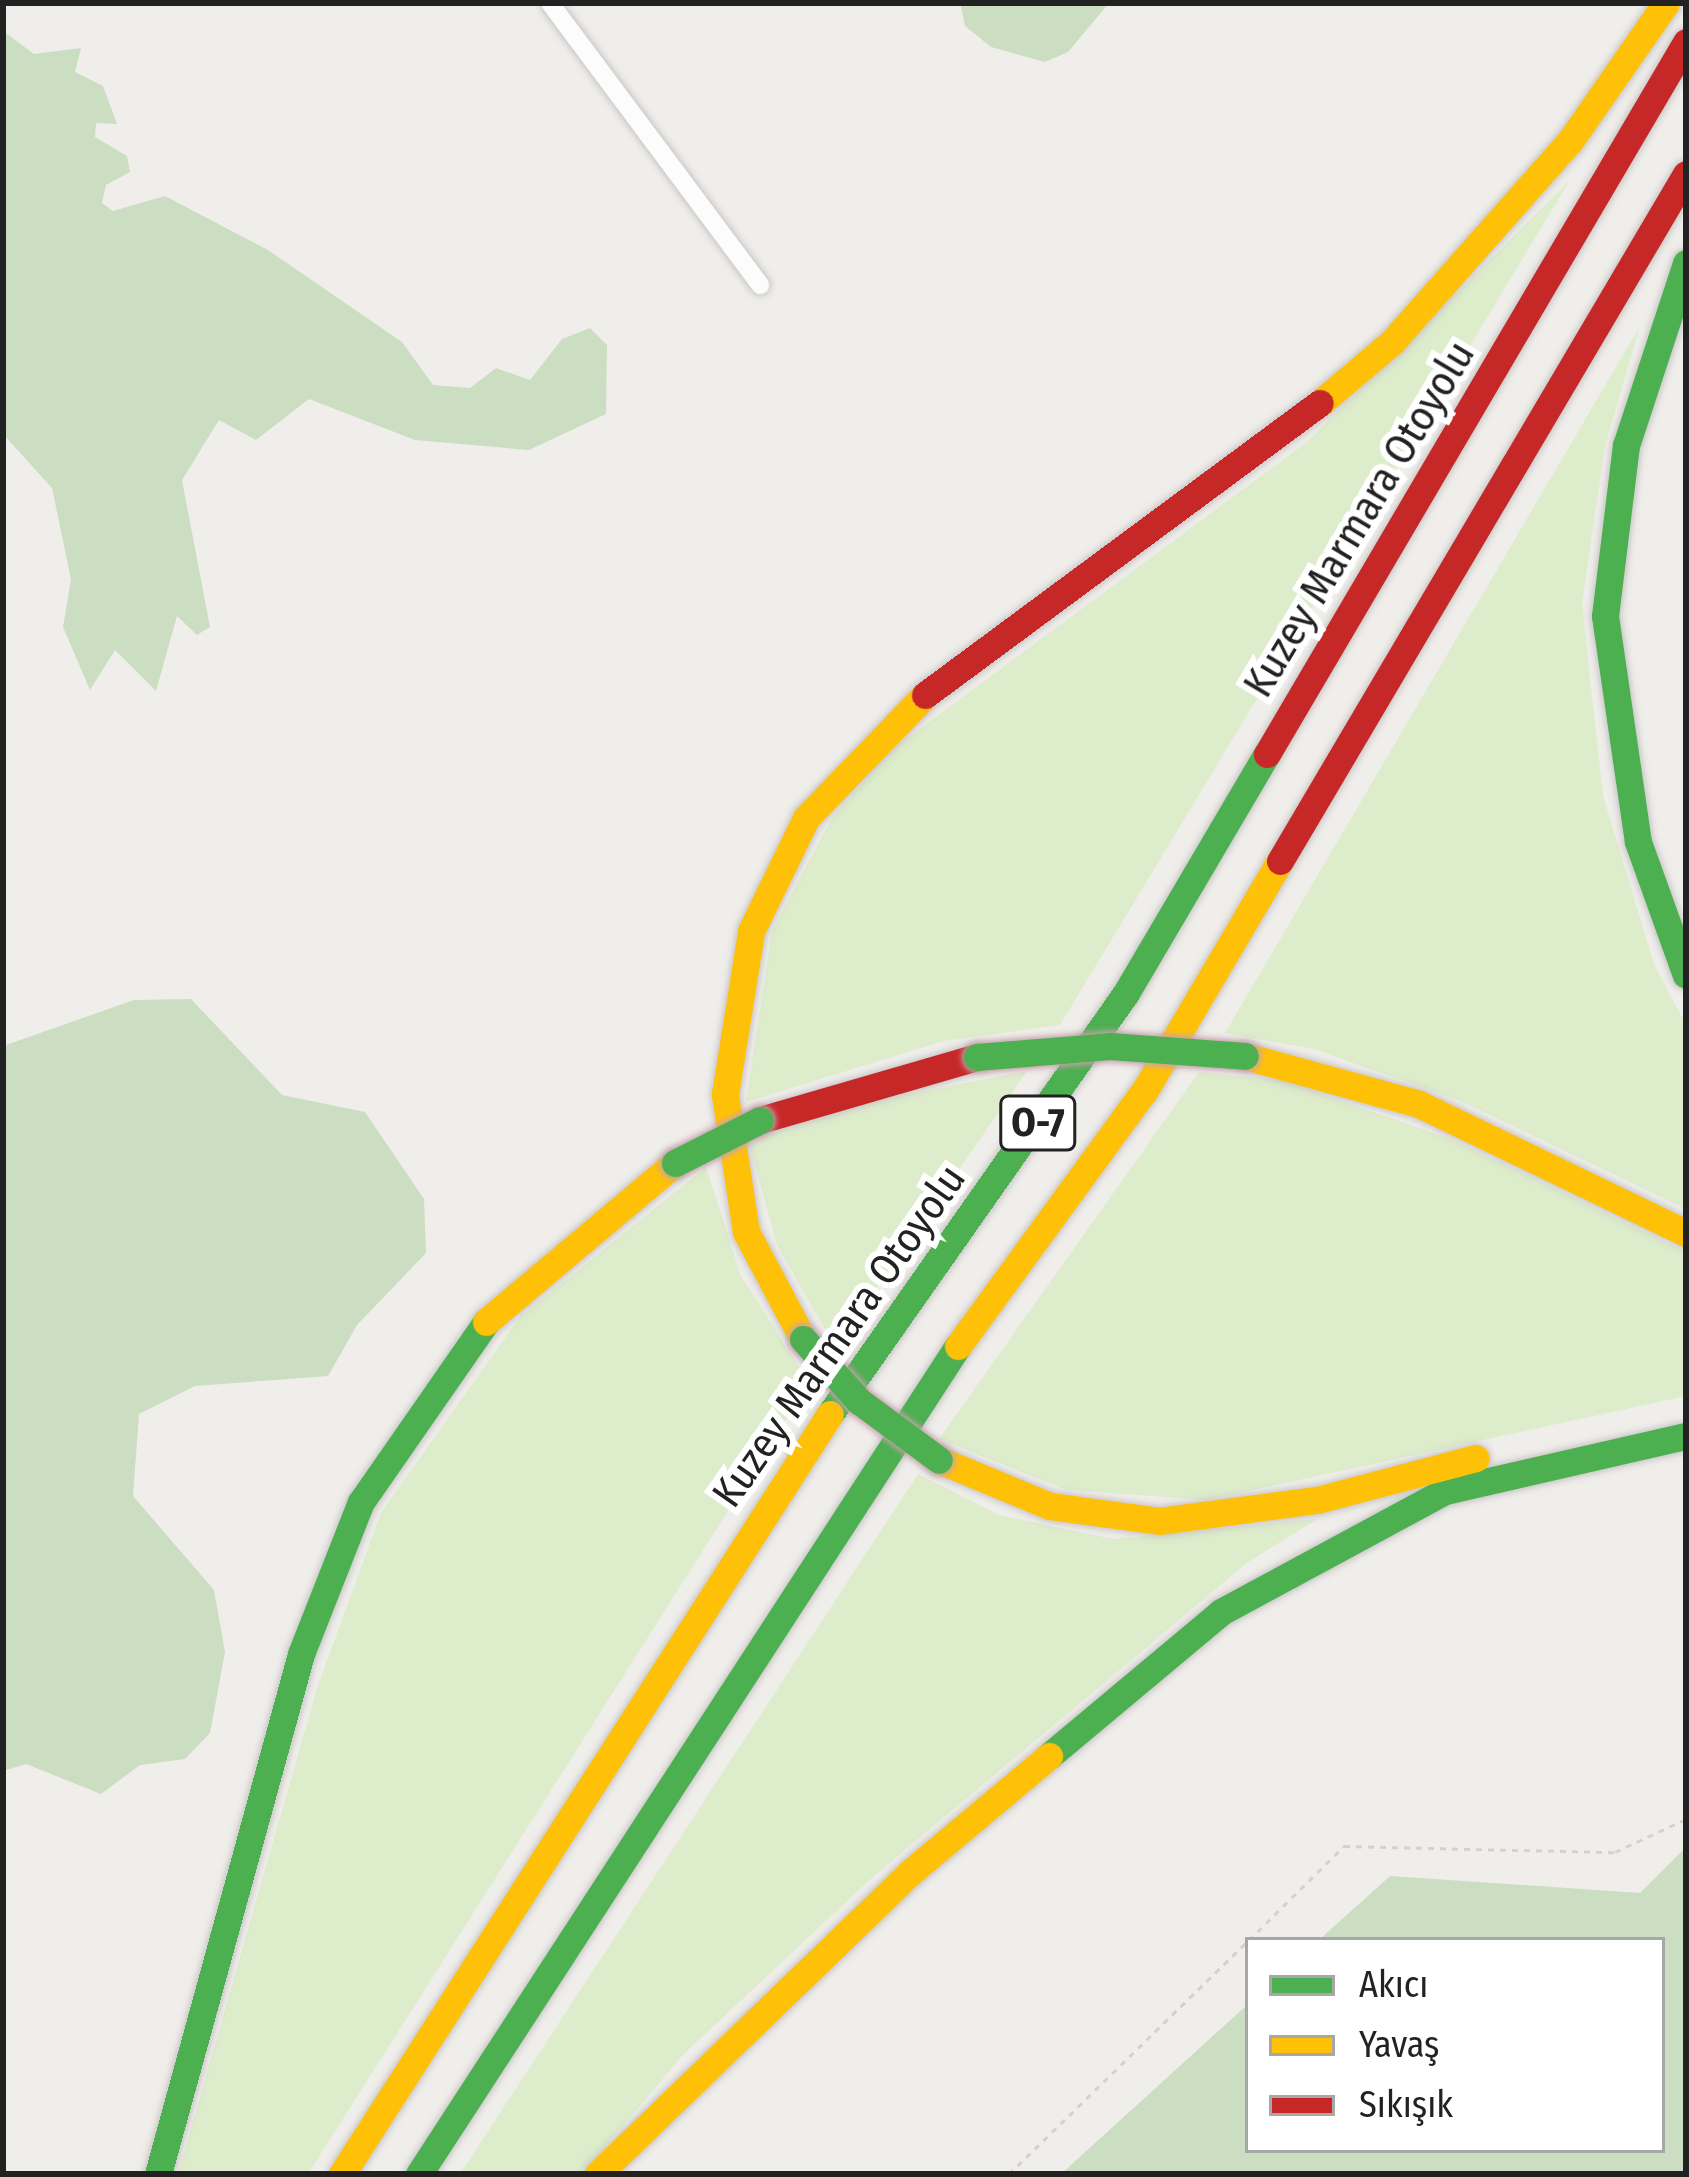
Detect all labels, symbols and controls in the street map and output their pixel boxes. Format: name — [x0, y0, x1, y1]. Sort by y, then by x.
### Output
street label: Kuzey Marmara Otoyolu — [1233, 332, 1485, 706]
road number: O-7 — [999, 1090, 1077, 1156]
street label: Kuzey Marmara Otoyolu — [702, 1155, 976, 1517]
legend — [1245, 1937, 1665, 2153]
text: Akıcı — [1359, 1963, 1428, 2007]
text: Yavaş — [1359, 2023, 1439, 2067]
text: Sıkışık — [1359, 2083, 1453, 2127]

